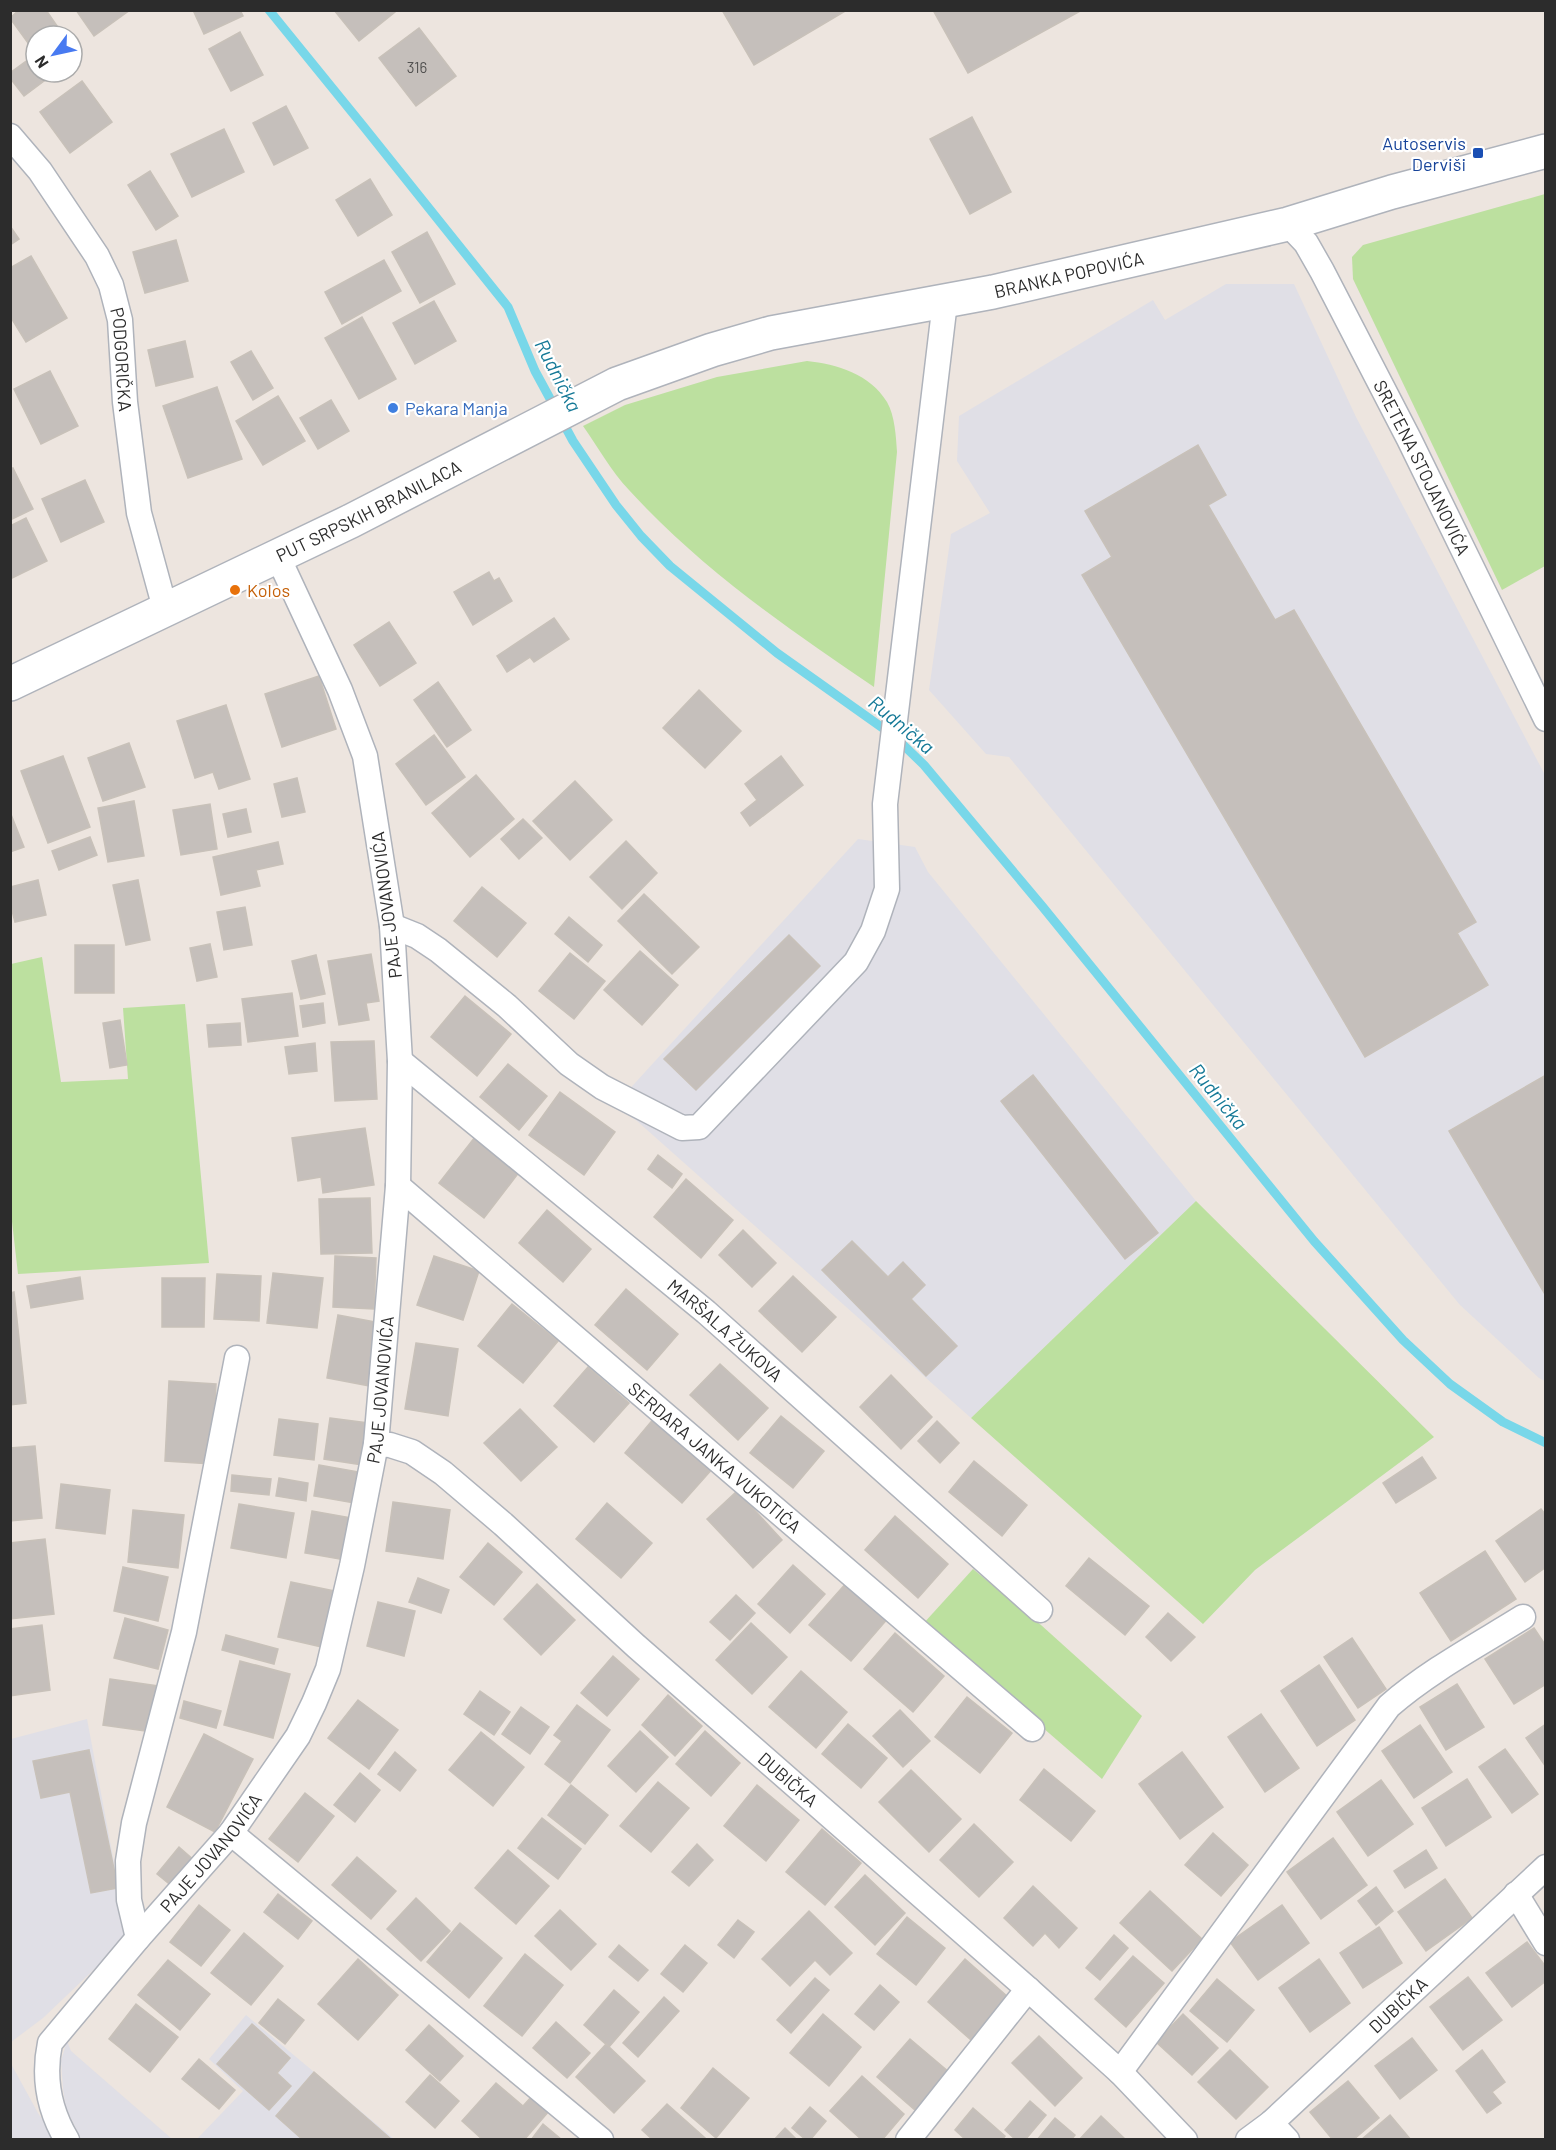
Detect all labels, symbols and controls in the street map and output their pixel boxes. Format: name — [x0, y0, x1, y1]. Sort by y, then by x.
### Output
north arrow — [24, 24, 84, 84]
text: N — [30, 53, 52, 72]
house number: 316 — [407, 58, 427, 76]
place label: Autoservis Derviši — [1382, 132, 1466, 175]
marker: Autoservis Derviši — [1471, 146, 1485, 160]
street label: BRANKA POPOVIĆA — [992, 247, 1146, 302]
street label: PODGORIČKA — [106, 305, 137, 413]
water label: Rudnička — [531, 335, 587, 415]
street label: SRETENA STOJANOVIĆA — [1369, 376, 1475, 559]
place label: Pekara Manja — [405, 397, 508, 419]
marker: Pekara Manja — [386, 401, 400, 415]
street label: PUT SRPSKIH BRANILACA — [272, 455, 465, 566]
place label: Kolos — [247, 579, 290, 601]
marker: Kolos — [228, 583, 242, 597]
water label: Rudnička — [864, 690, 940, 758]
street label: PAJE JOVANOVIĆA — [366, 830, 406, 980]
water label: Rudnička — [1185, 1058, 1253, 1134]
street label: MARŠALA ŽUKOVA — [663, 1274, 787, 1386]
street label: PAJE JOVANOVIĆA — [361, 1315, 398, 1465]
street label: SERDARA JANKA VUKOTIĆA — [624, 1377, 806, 1537]
street label: DUBIČKA — [754, 1747, 823, 1811]
street label: PAJE JOVANOVIĆA — [155, 1789, 266, 1917]
street label: DUBIČKA — [1364, 1972, 1432, 2037]

